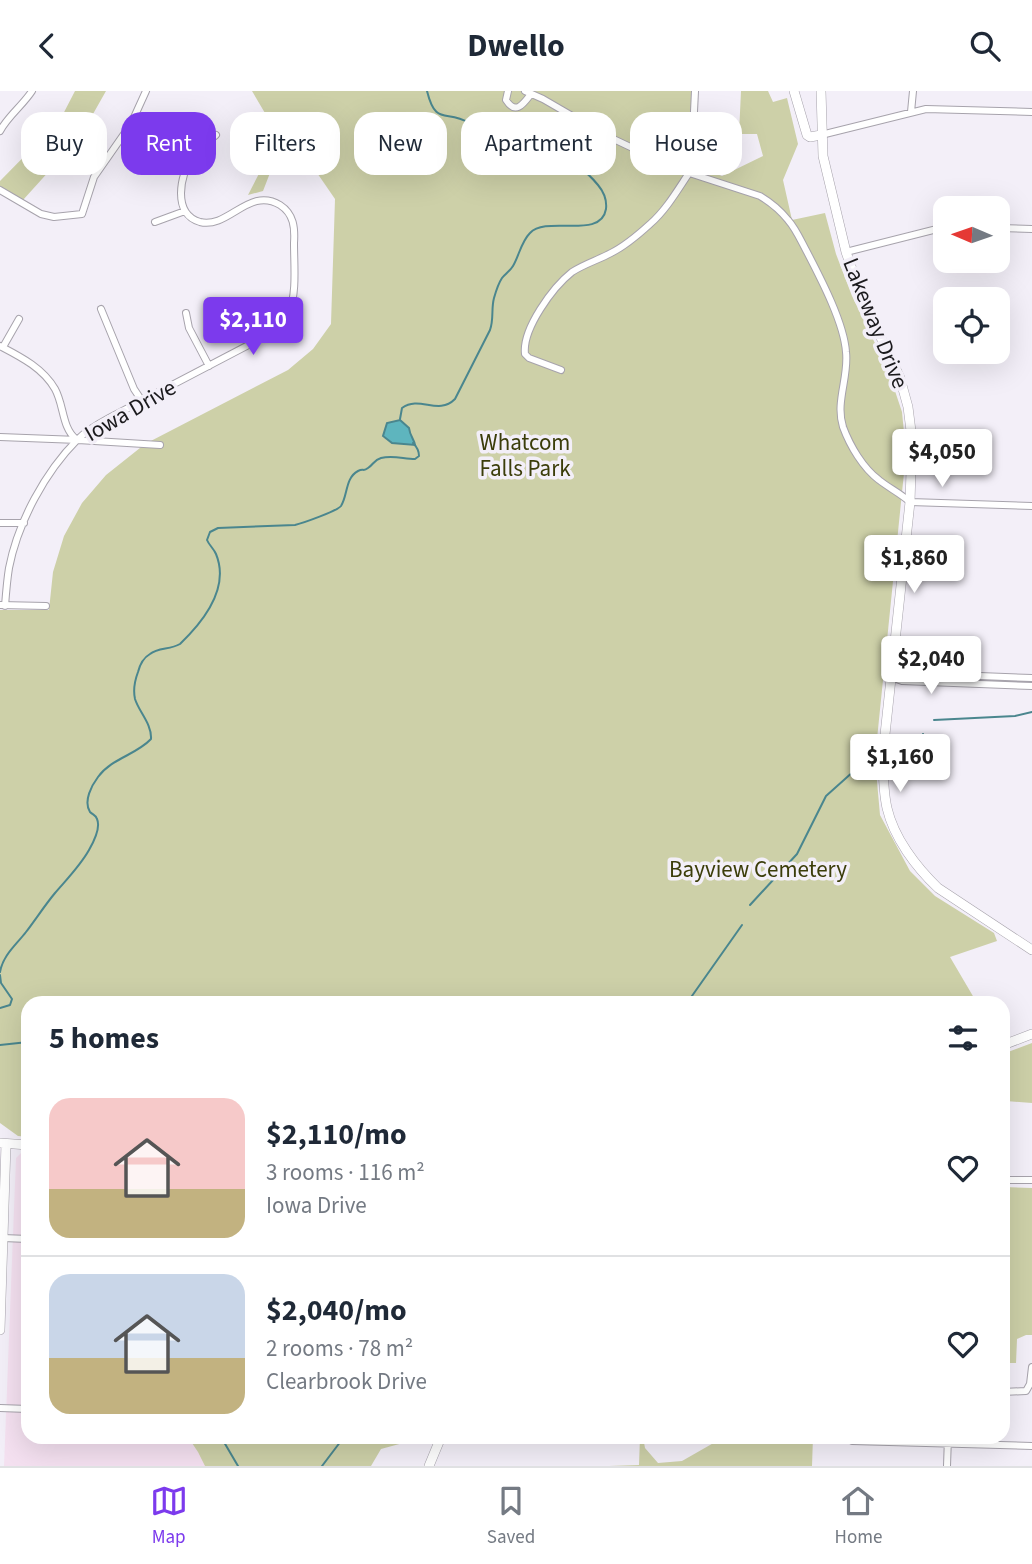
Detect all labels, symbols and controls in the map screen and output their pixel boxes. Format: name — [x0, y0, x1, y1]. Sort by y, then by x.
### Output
text: Dwello — [467, 23, 565, 69]
icon: back — [28, 27, 66, 65]
icon: search — [966, 27, 1004, 65]
chip: Buy — [21, 112, 107, 175]
chip: Rent — [121, 112, 216, 175]
chip: Filters — [230, 112, 340, 175]
chip: New — [354, 112, 447, 175]
chip: Apartment — [461, 112, 616, 175]
chip: House — [630, 112, 742, 175]
north arrow — [933, 196, 1010, 273]
map controls — [933, 196, 1010, 364]
street label: Lakeway Drive — [834, 253, 917, 394]
button: locate — [933, 287, 1010, 364]
pin: $2,110 — [196, 297, 310, 357]
text: $2,110 — [219, 303, 287, 336]
street label: Iowa Drive — [78, 371, 182, 450]
park label: Whatcom Falls Park — [479, 426, 571, 485]
pin: $4,050 — [885, 429, 999, 489]
text: $4,050 — [908, 435, 976, 468]
pin: $1,860 — [857, 535, 971, 595]
text: $1,860 — [880, 541, 948, 574]
pin: $2,040 — [874, 637, 988, 696]
text: $2,040 — [897, 642, 965, 675]
pin: $1,160 — [843, 735, 957, 794]
text: $1,160 — [866, 740, 934, 773]
park label: Bayview Cemetery — [669, 853, 847, 886]
text: 5 homes — [49, 1017, 159, 1060]
icon: filters — [944, 1019, 982, 1057]
text: $2,110/mo — [266, 1113, 407, 1156]
icon: home — [105, 1126, 189, 1210]
icon: heart — [944, 1149, 982, 1187]
text: 3 rooms · 116 m² — [266, 1156, 425, 1189]
text: Iowa Drive — [266, 1189, 367, 1222]
text: $2,040/mo — [266, 1289, 407, 1332]
icon: home — [105, 1302, 189, 1386]
icon: heart — [944, 1325, 982, 1363]
text: 2 rooms · 78 m² — [266, 1332, 413, 1365]
text: Clearbrook Drive — [266, 1365, 427, 1398]
tab: Map — [150, 1482, 188, 1551]
tab: Saved — [487, 1482, 535, 1551]
tab: Home — [835, 1482, 882, 1551]

